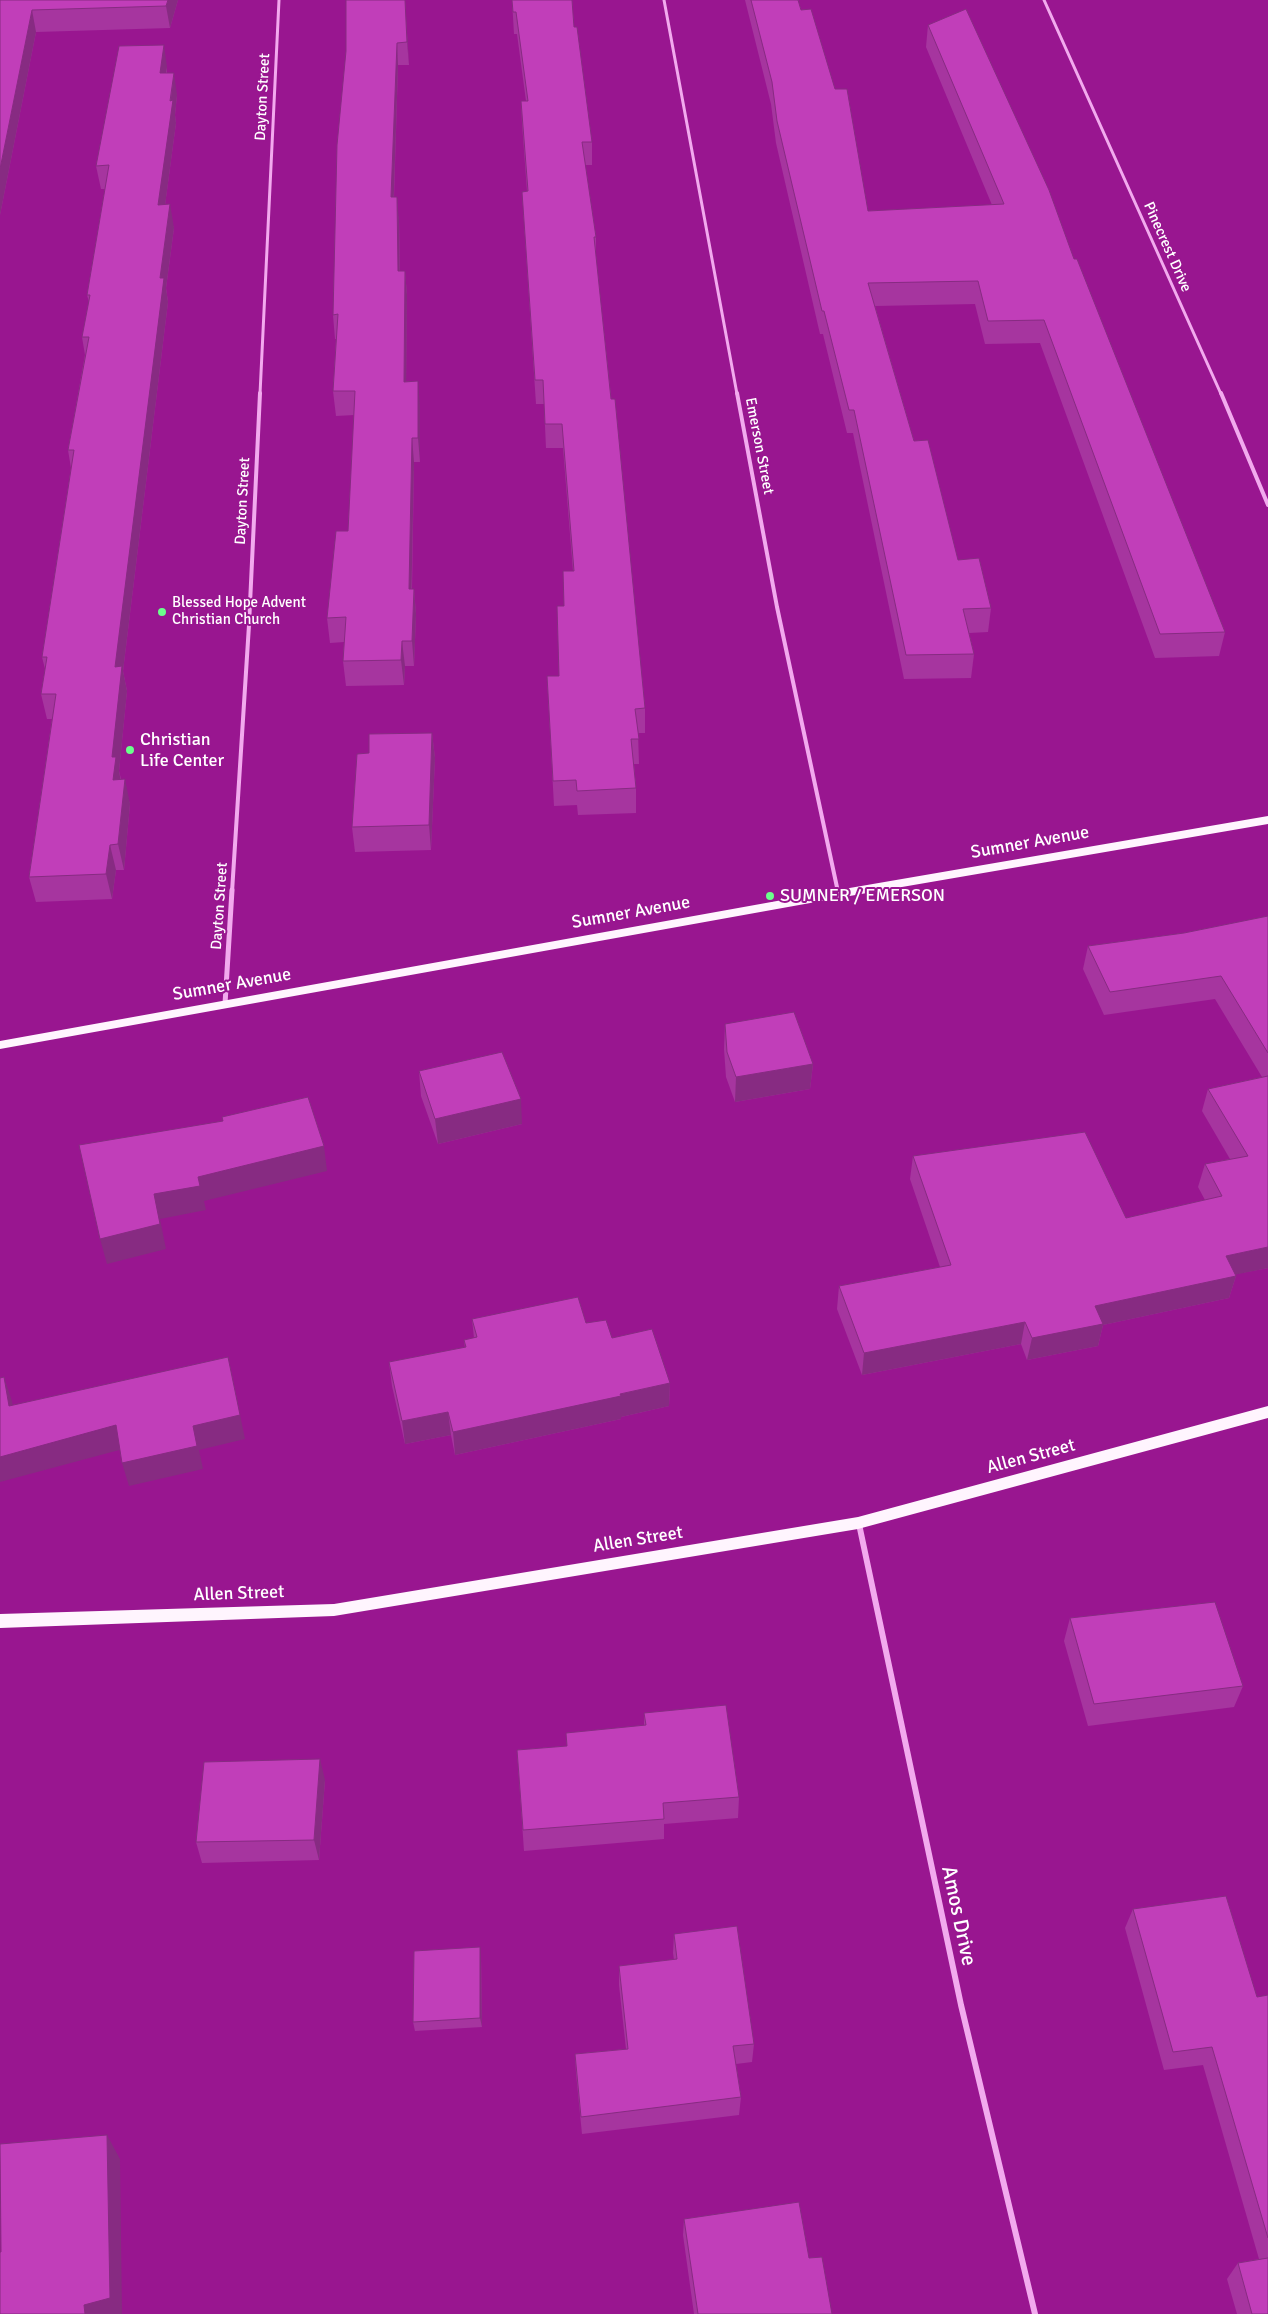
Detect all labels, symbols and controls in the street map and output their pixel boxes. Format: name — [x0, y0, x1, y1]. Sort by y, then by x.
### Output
street label: Dayton Street — [252, 53, 274, 141]
street label: Pinecrest Drive — [1139, 199, 1195, 295]
street label: Emerson Street — [741, 396, 777, 496]
street label: Dayton Street — [232, 457, 254, 545]
place label: Blessed Hope Advent Christian Church — [172, 594, 306, 629]
marker: Blessed Hope Advent Christian Church — [156, 606, 168, 618]
place label: Christian Life Center — [140, 729, 224, 772]
marker: Christian Life Center — [124, 744, 136, 756]
street label: Sumner Avenue — [969, 822, 1091, 864]
street label: Dayton Street — [208, 862, 232, 950]
place label: SUMNER / EMERSON — [780, 885, 945, 907]
marker: SUMNER / EMERSON — [764, 890, 776, 902]
street label: Sumner Avenue — [570, 892, 692, 934]
street label: Sumner Avenue — [171, 964, 293, 1006]
street label: Allen Street — [984, 1435, 1078, 1479]
street label: Allen Street — [592, 1522, 684, 1558]
street label: Allen Street — [193, 1582, 285, 1606]
street label: Amos Drive — [935, 1864, 981, 1968]

